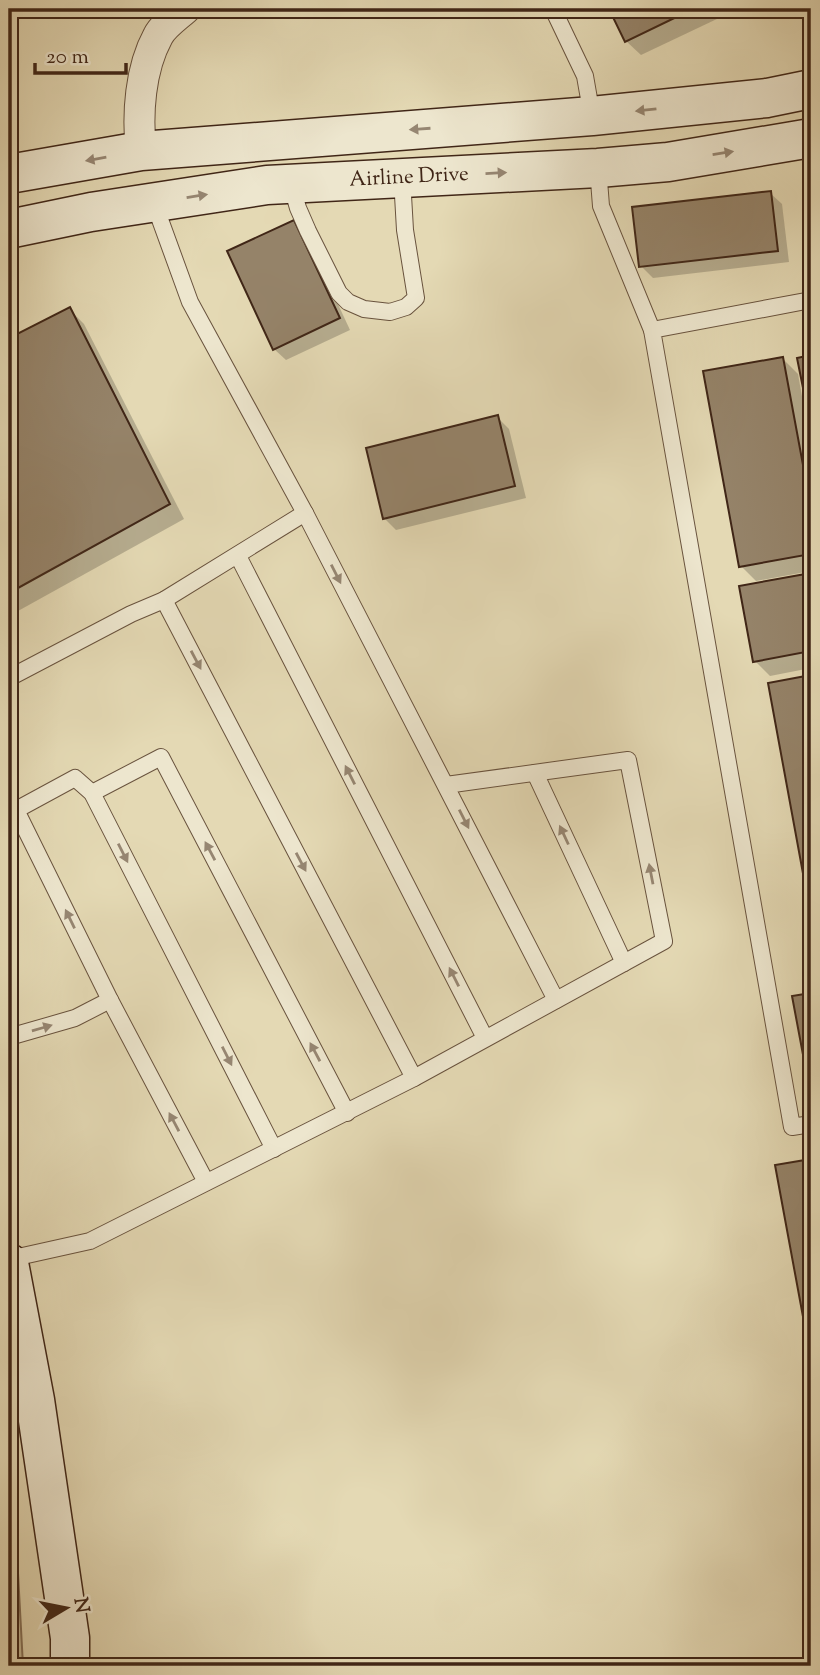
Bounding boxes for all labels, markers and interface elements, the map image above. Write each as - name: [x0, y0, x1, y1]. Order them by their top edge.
- scale bar: [35, 32, 126, 76]
- text: 20 m: [46, 43, 89, 73]
- one-way arrow: [635, 105, 657, 116]
- one-way arrow: [409, 124, 431, 135]
- one-way arrow: [712, 147, 734, 158]
- one-way arrow: [85, 154, 107, 165]
- street label: Airline Drive: [349, 160, 469, 196]
- one-way arrow: [486, 168, 508, 179]
- one-way arrow: [186, 190, 208, 201]
- one-way arrow: [331, 564, 342, 584]
- one-way arrow: [190, 650, 201, 670]
- one-way arrow: [345, 765, 356, 785]
- one-way arrow: [457, 810, 469, 830]
- one-way arrow: [558, 825, 570, 845]
- one-way arrow: [204, 841, 216, 860]
- one-way arrow: [118, 843, 129, 863]
- one-way arrow: [295, 852, 307, 872]
- one-way arrow: [645, 863, 656, 885]
- one-way arrow: [65, 909, 76, 929]
- one-way arrow: [449, 967, 460, 987]
- one-way arrow: [31, 1022, 52, 1032]
- one-way arrow: [310, 1042, 321, 1062]
- one-way arrow: [221, 1046, 232, 1066]
- one-way arrow: [169, 1112, 180, 1132]
- north arrow: [32, 1574, 102, 1644]
- text: N: [66, 1596, 95, 1615]

